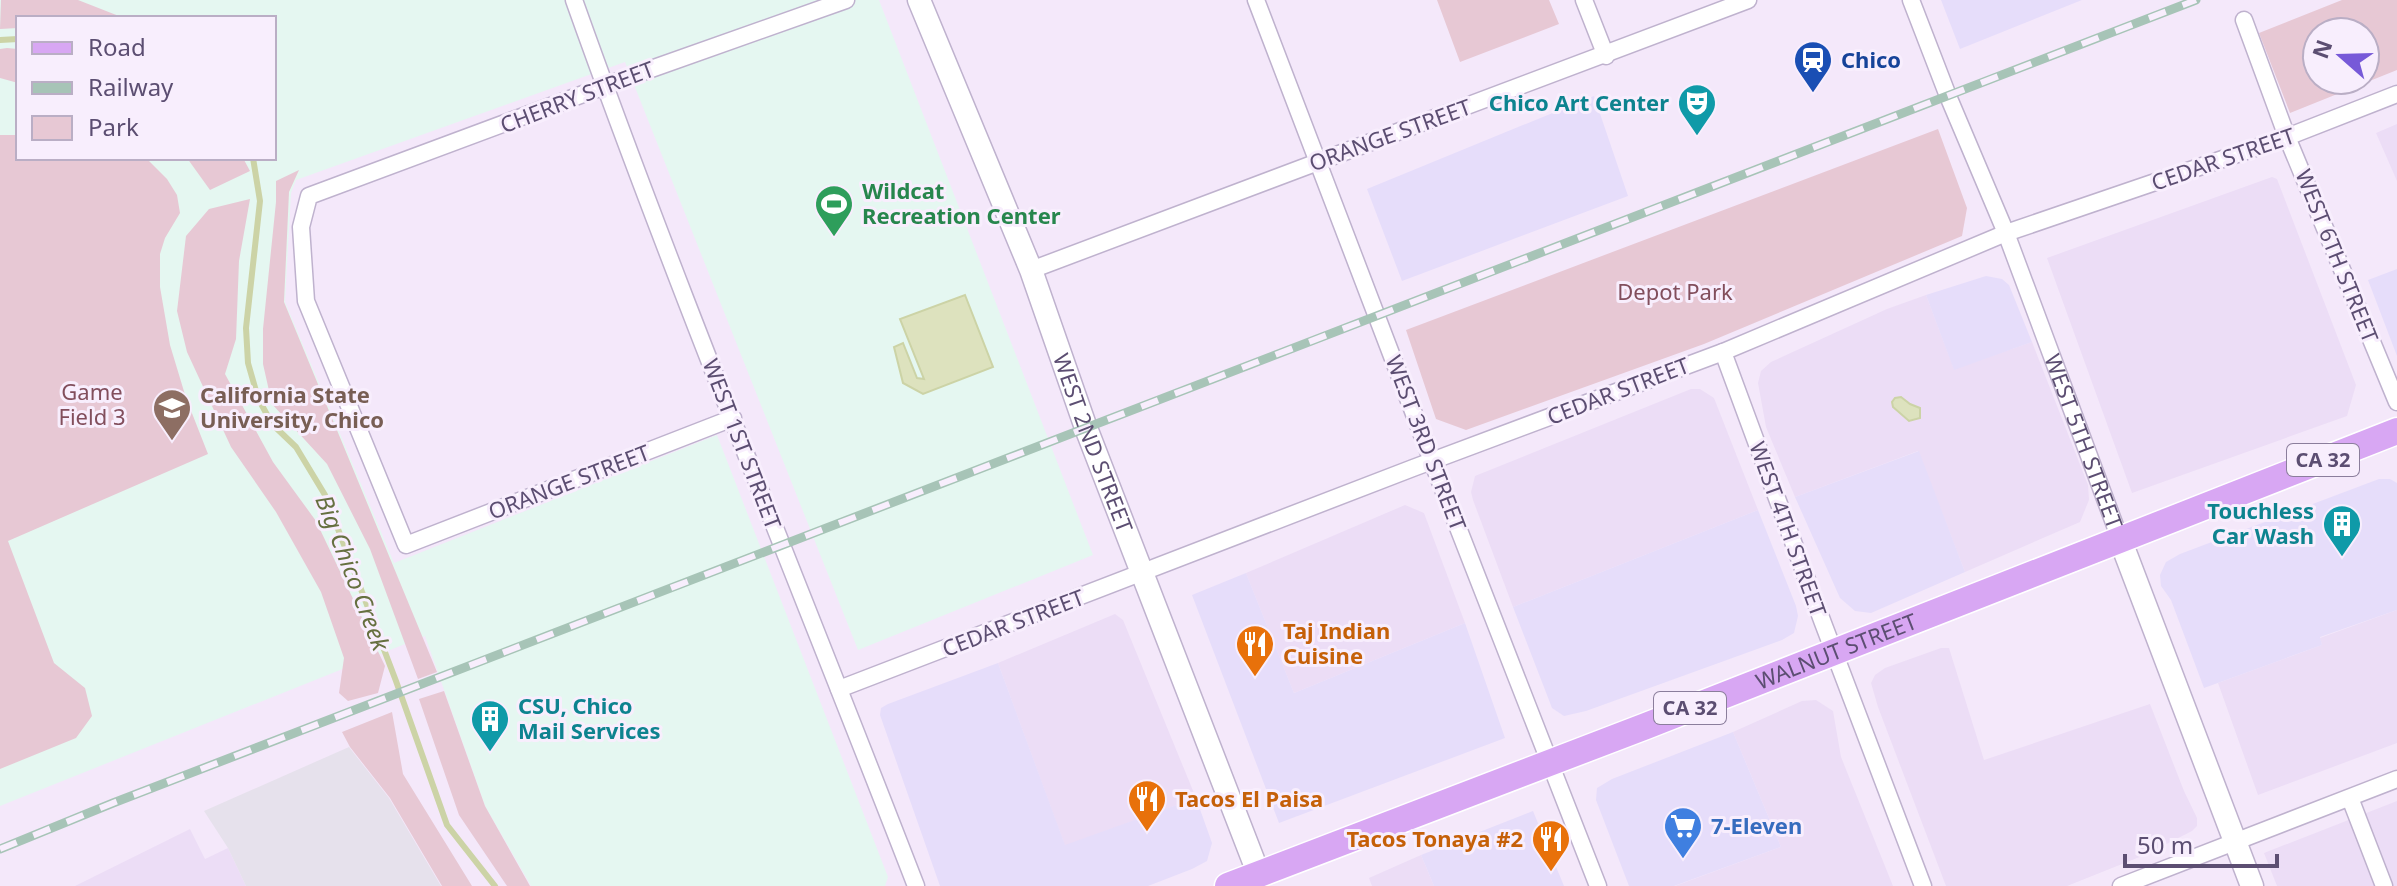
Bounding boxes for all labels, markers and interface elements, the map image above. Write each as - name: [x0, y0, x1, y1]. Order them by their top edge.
- legend: [16, 16, 276, 160]
- north arrow: [2301, 16, 2381, 96]
- text: Road: [88, 30, 146, 63]
- text: N: [2304, 35, 2338, 62]
- station icon: Chico: [1792, 39, 1834, 94]
- place label: Chico: [1841, 44, 1901, 74]
- street label: CHERRY STREET: [495, 53, 658, 139]
- text: Railway: [88, 70, 174, 103]
- theatre icon: Chico Art Center: [1676, 82, 1718, 137]
- place label: Chico Art Center: [1489, 87, 1669, 117]
- street label: ORANGE STREET: [1305, 91, 1475, 177]
- text: Park: [88, 110, 139, 143]
- street label: CEDAR STREET: [2147, 119, 2298, 197]
- street label: WEST 6TH STREET: [2290, 165, 2386, 347]
- place label: Wildcat Recreation Center: [862, 175, 1061, 230]
- sports icon: Wildcat Recreation Center: [813, 183, 855, 238]
- park label: Depot Park: [1617, 276, 1733, 306]
- street label: WEST 2ND STREET: [1047, 349, 1141, 536]
- street label: CEDAR STREET: [1542, 349, 1693, 431]
- street label: WEST 5TH STREET: [2038, 349, 2131, 533]
- street label: WEST 3RD STREET: [1380, 351, 1474, 535]
- street label: WEST 1ST STREET: [697, 354, 789, 533]
- park label: Game Field 3: [58, 376, 126, 431]
- place label: California State University, Chico: [200, 379, 384, 434]
- school or university icon: California State University, Chico: [151, 387, 193, 442]
- street label: ORANGE STREET: [484, 437, 654, 526]
- street label: WEST 4TH STREET: [1743, 437, 1835, 620]
- road number: CA 32: [2287, 444, 2359, 476]
- water label: Big Chico Creek: [309, 490, 399, 656]
- place label: Touchless Car Wash: [2207, 495, 2314, 550]
- building icon: Touchless Car Wash: [2321, 503, 2363, 558]
- street label: CEDAR STREET: [937, 581, 1088, 663]
- street label: WALNUT STREET: [1751, 605, 1921, 695]
- place label: Taj Indian Cuisine: [1283, 615, 1390, 670]
- restaurant icon: Taj Indian Cuisine: [1234, 623, 1276, 678]
- place label: CSU, Chico Mail Services: [518, 690, 661, 745]
- road number: CA 32: [1654, 692, 1726, 724]
- building icon: CSU, Chico Mail Services: [469, 698, 511, 753]
- restaurant icon: Tacos El Paisa: [1126, 778, 1168, 833]
- place label: Tacos El Paisa: [1175, 783, 1323, 813]
- supermarket icon: 7-Eleven: [1662, 805, 1704, 860]
- place label: 7-Eleven: [1711, 810, 1802, 840]
- restaurant icon: Tacos Tonaya #2: [1530, 818, 1572, 873]
- scale bar: [2125, 818, 2277, 868]
- place label: Tacos Tonaya #2: [1346, 823, 1523, 853]
- text: 50 m: [2137, 828, 2193, 861]

